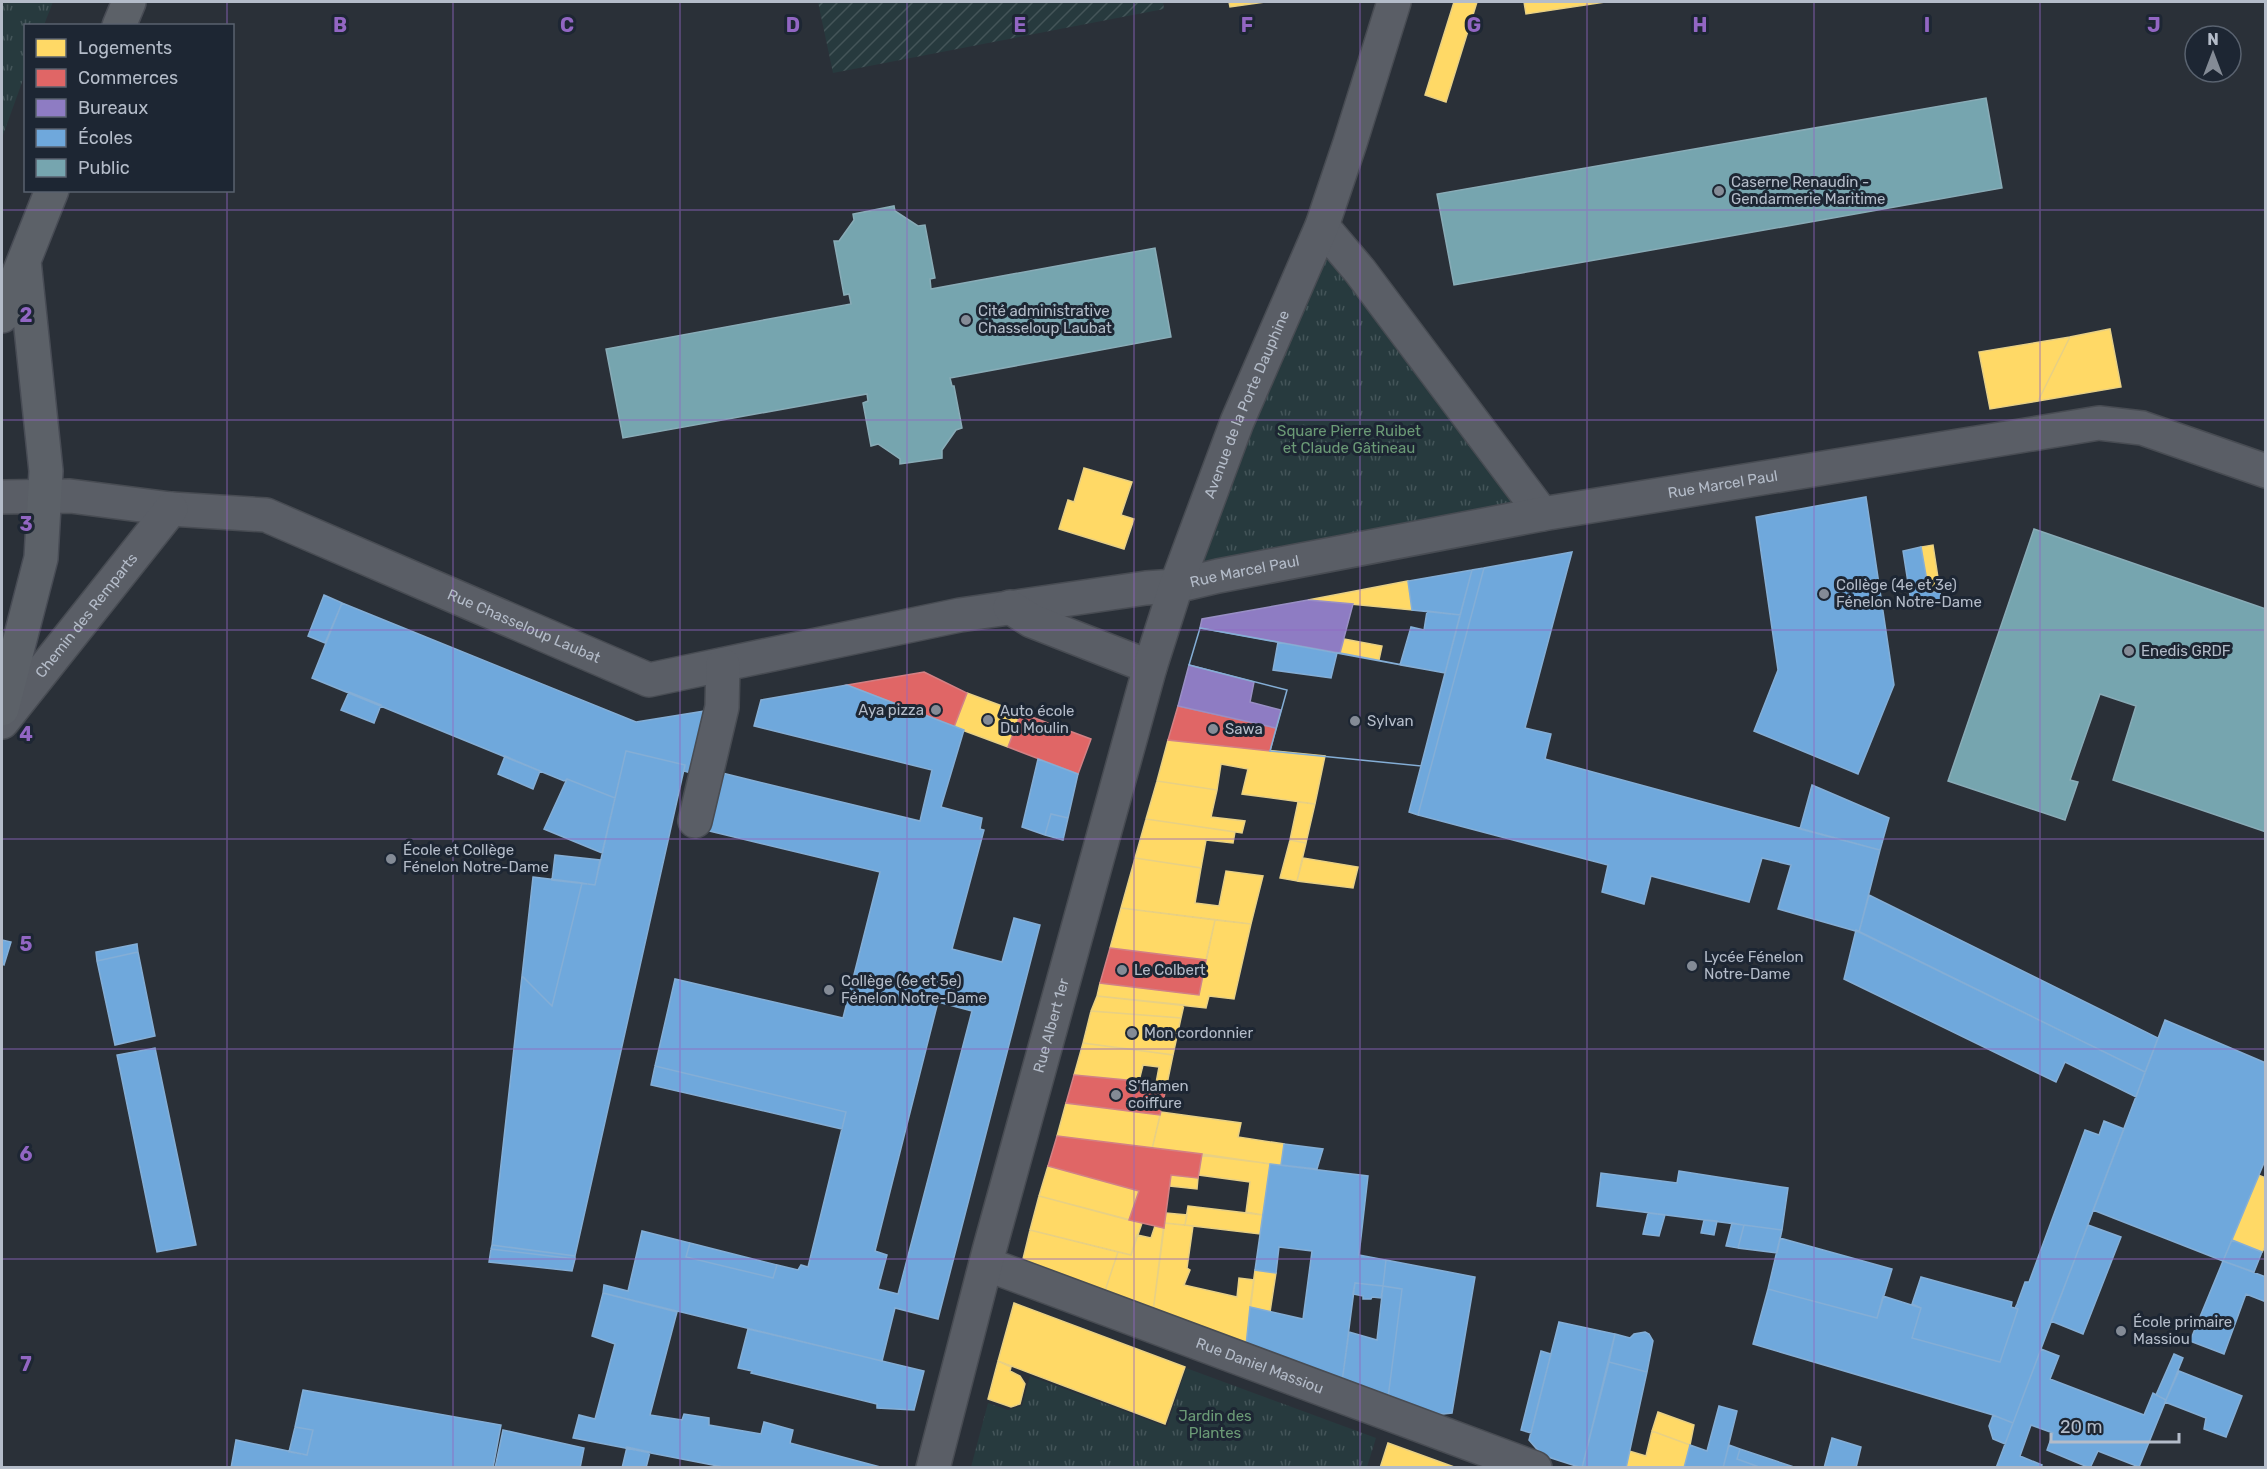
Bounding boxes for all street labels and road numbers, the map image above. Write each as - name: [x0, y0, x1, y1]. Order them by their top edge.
- street label: Avenue de la Porte Dauphine: [1200, 308, 1293, 501]
- street label: Rue Marcel Paul: [1666, 467, 1779, 502]
- street label: Chemin des Remparts: [32, 549, 142, 681]
- street label: Rue Marcel Paul: [1188, 552, 1301, 591]
- street label: Rue Chasseloup Laubat: [445, 585, 603, 667]
- street label: Rue Albert 1er: [1030, 976, 1073, 1075]
- street label: Rue Daniel Massiou: [1193, 1334, 1326, 1398]

